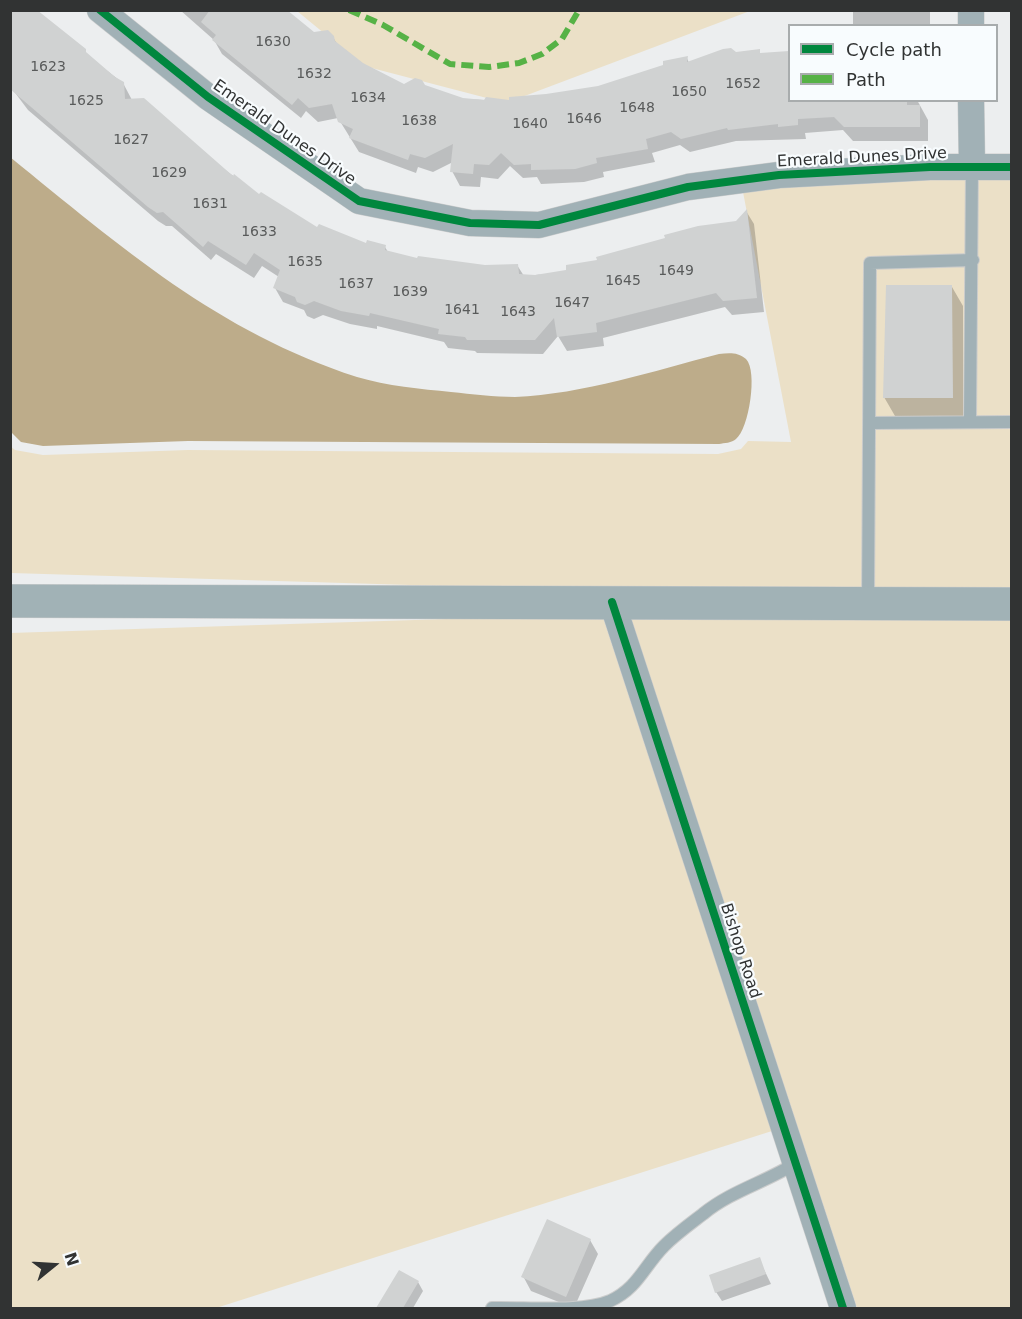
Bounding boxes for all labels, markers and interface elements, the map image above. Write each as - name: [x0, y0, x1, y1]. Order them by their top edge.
- legend: [788, 24, 998, 102]
- house number: 1630: [255, 34, 291, 50]
- text: Cycle path: [846, 39, 942, 60]
- house number: 1623: [30, 59, 66, 75]
- house number: 1632: [296, 66, 332, 82]
- text: Path: [846, 69, 886, 90]
- street label: Emerald Dunes Drive: [209, 76, 359, 190]
- house number: 1652: [725, 76, 761, 92]
- house number: 1650: [671, 84, 707, 100]
- house number: 1634: [350, 90, 386, 106]
- house number: 1625: [68, 93, 104, 109]
- house number: 1648: [619, 100, 655, 116]
- house number: 1646: [566, 111, 602, 127]
- house number: 1638: [401, 113, 437, 129]
- house number: 1640: [512, 116, 548, 132]
- house number: 1627: [113, 132, 149, 148]
- street label: Emerald Dunes Drive: [777, 144, 947, 172]
- house number: 1629: [151, 165, 187, 181]
- house number: 1631: [192, 196, 228, 212]
- house number: 1633: [241, 224, 277, 240]
- house number: 1635: [287, 254, 323, 270]
- house number: 1649: [658, 263, 694, 279]
- house number: 1645: [605, 273, 641, 289]
- house number: 1637: [338, 276, 374, 292]
- house number: 1639: [392, 284, 428, 300]
- house number: 1647: [554, 295, 590, 311]
- house number: 1641: [444, 302, 480, 318]
- house number: 1643: [500, 304, 536, 320]
- street label: Bishop Road: [716, 901, 764, 1001]
- north arrow: [24, 1235, 84, 1295]
- text: N: [60, 1250, 83, 1269]

